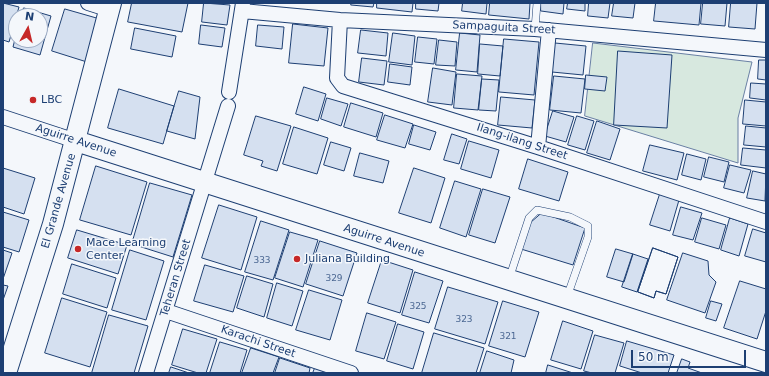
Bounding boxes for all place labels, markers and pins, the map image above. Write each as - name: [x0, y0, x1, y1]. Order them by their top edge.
- place label: LBC: [41, 93, 62, 107]
- marker: LBC: [28, 95, 38, 105]
- place label: Mace Learning Center: [86, 236, 166, 262]
- marker: Mace Learning Center: [73, 244, 83, 254]
- place label: Juliana Building: [305, 252, 390, 266]
- marker: Juliana Building: [292, 254, 302, 264]

